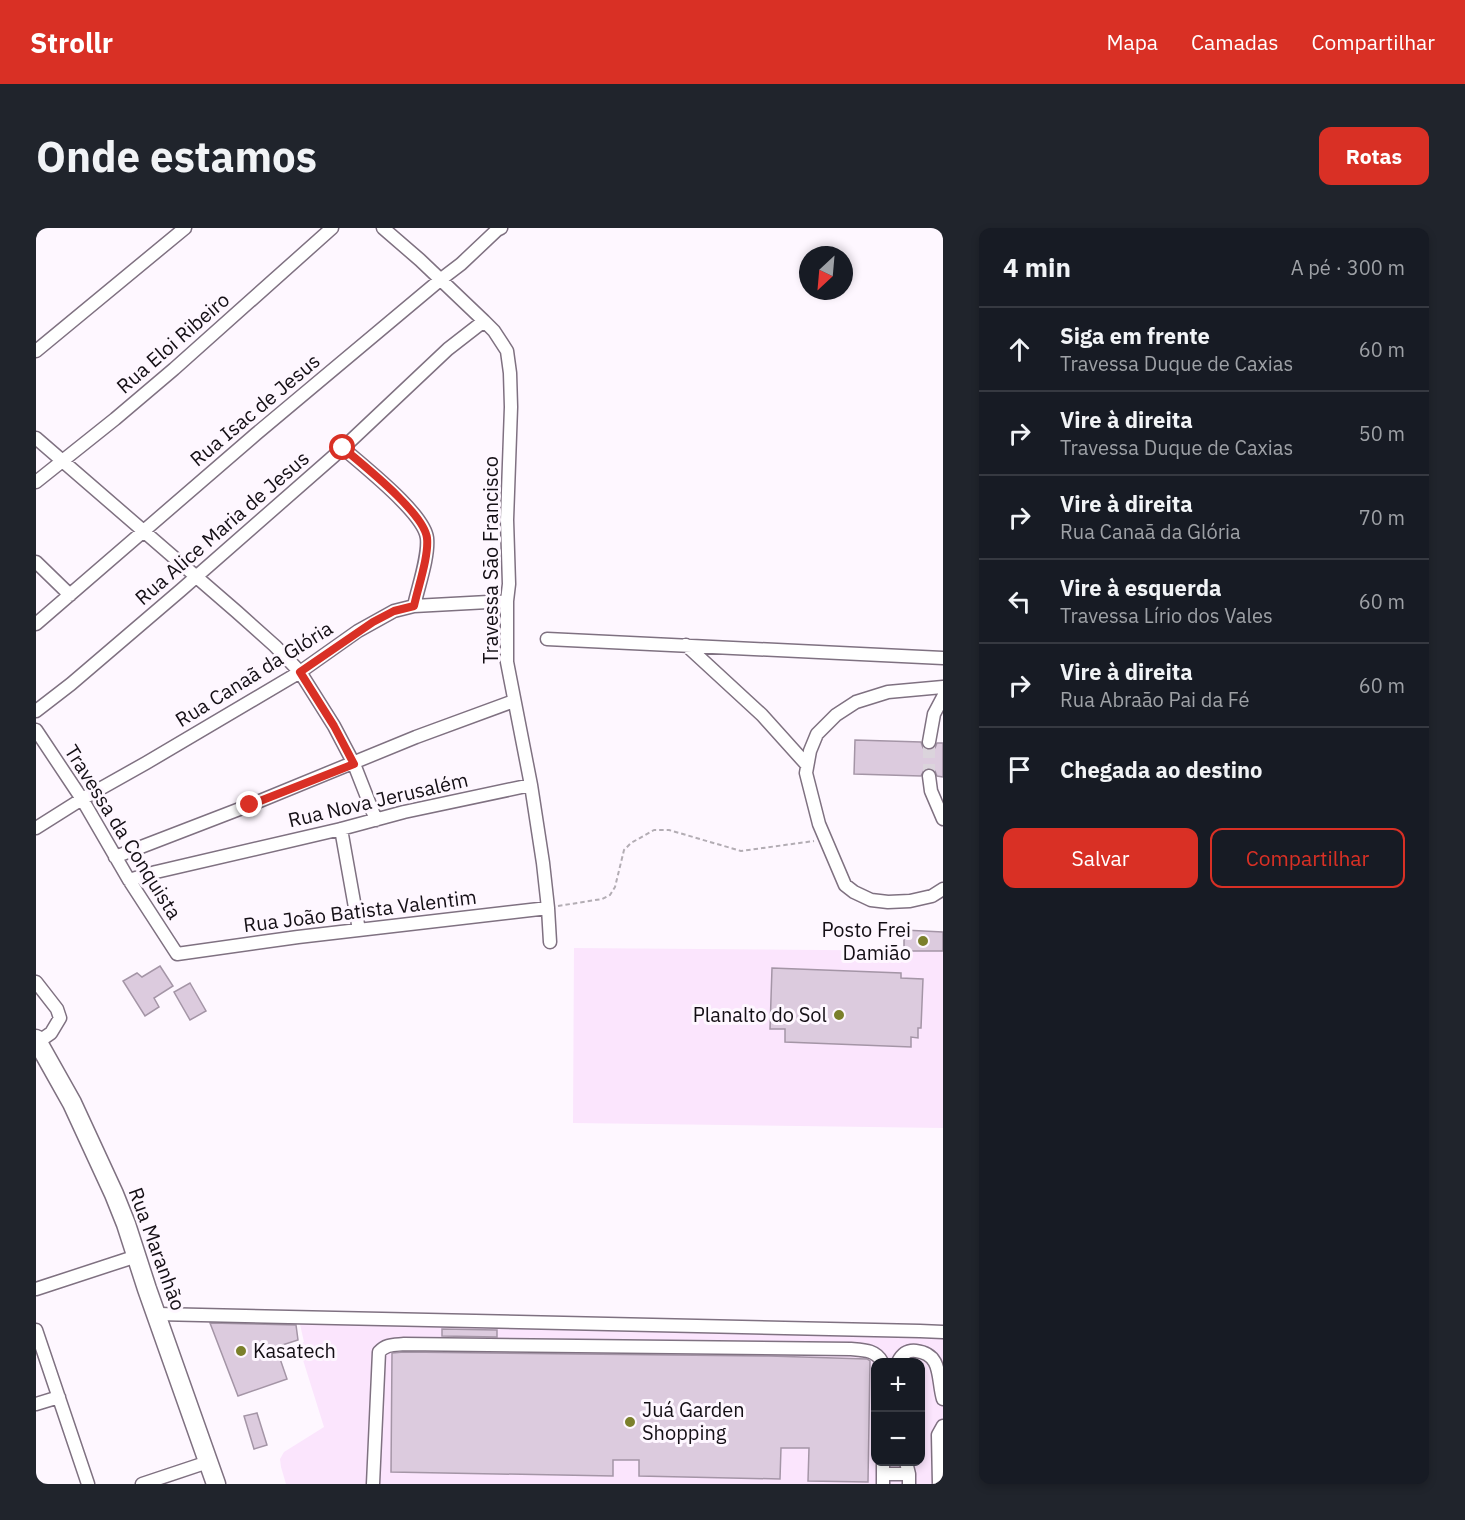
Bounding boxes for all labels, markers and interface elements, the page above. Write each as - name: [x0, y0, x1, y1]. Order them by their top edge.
- text: Strollr: [30, 24, 113, 61]
- text: Mapa: [1106, 28, 1158, 56]
- text: Camadas: [1191, 28, 1278, 56]
- text: Compartilhar: [1311, 28, 1435, 56]
- button: Rotas: [1319, 127, 1429, 185]
- text: Onde estamos: [36, 129, 317, 184]
- north arrow: [799, 246, 853, 300]
- text: 4 min: [1003, 250, 1071, 284]
- text: A pé · 300 m: [1291, 254, 1405, 281]
- street label: Rua Eloi Ribeiro: [110, 286, 235, 399]
- text: Siga em frente: [1060, 321, 1210, 350]
- icon: ahead: [1003, 333, 1036, 366]
- text: 60 m: [1359, 336, 1405, 363]
- street label: Rua Isac de Jesus: [184, 347, 325, 472]
- text: Travessa Duque de Caxias: [1060, 350, 1293, 377]
- text: Vire à direita: [1060, 405, 1193, 434]
- icon: right: [1003, 417, 1036, 450]
- text: 50 m: [1359, 420, 1405, 447]
- route start: [329, 434, 355, 460]
- text: Travessa Duque de Caxias: [1060, 434, 1293, 461]
- street label: Rua Alice Maria de Jesus: [129, 444, 314, 611]
- street label: Travessa São Francisco: [477, 456, 504, 664]
- text: Vire à direita: [1060, 489, 1193, 518]
- icon: right: [1003, 501, 1036, 534]
- text: 70 m: [1359, 504, 1405, 531]
- text: Rua Canaã da Glória: [1060, 518, 1241, 545]
- text: Vire à esquerda: [1060, 573, 1222, 602]
- icon: left: [1003, 585, 1036, 618]
- text: 60 m: [1359, 588, 1405, 615]
- text: Travessa Lírio dos Vales: [1060, 602, 1273, 629]
- street label: Rua Canaã da Glória: [170, 614, 338, 733]
- text: Vire à direita: [1060, 657, 1193, 686]
- icon: right: [1003, 669, 1036, 702]
- text: 60 m: [1359, 672, 1405, 699]
- text: Rua Abraão Pai da Fé: [1060, 686, 1250, 713]
- street label: Travessa da Conquista: [59, 739, 188, 924]
- icon: arrive: [1003, 753, 1036, 786]
- text: Chegada ao destino: [1060, 755, 1263, 784]
- street label: Rua Nova Jerusalém: [285, 766, 471, 833]
- route end: [236, 791, 262, 817]
- button: Salvar: [1003, 828, 1198, 888]
- button: Compartilhar: [1210, 828, 1405, 888]
- street label: Rua João Batista Valentim: [242, 883, 478, 938]
- place label: Posto Frei Damião: [822, 916, 911, 966]
- marker: Posto Frei Damião: [916, 934, 930, 948]
- place label: Planalto do Sol: [693, 1001, 827, 1028]
- marker: Planalto do Sol: [832, 1008, 846, 1022]
- street label: Rua Maranhão: [123, 1184, 192, 1314]
- place label: Kasatech: [253, 1337, 336, 1364]
- marker: Kasatech: [234, 1344, 248, 1358]
- map controls: [871, 1358, 925, 1466]
- button: +: [871, 1358, 925, 1412]
- place label: Juá Garden Shopping: [642, 1396, 745, 1446]
- button: −: [871, 1412, 925, 1466]
- marker: Juá Garden Shopping: [623, 1415, 637, 1429]

